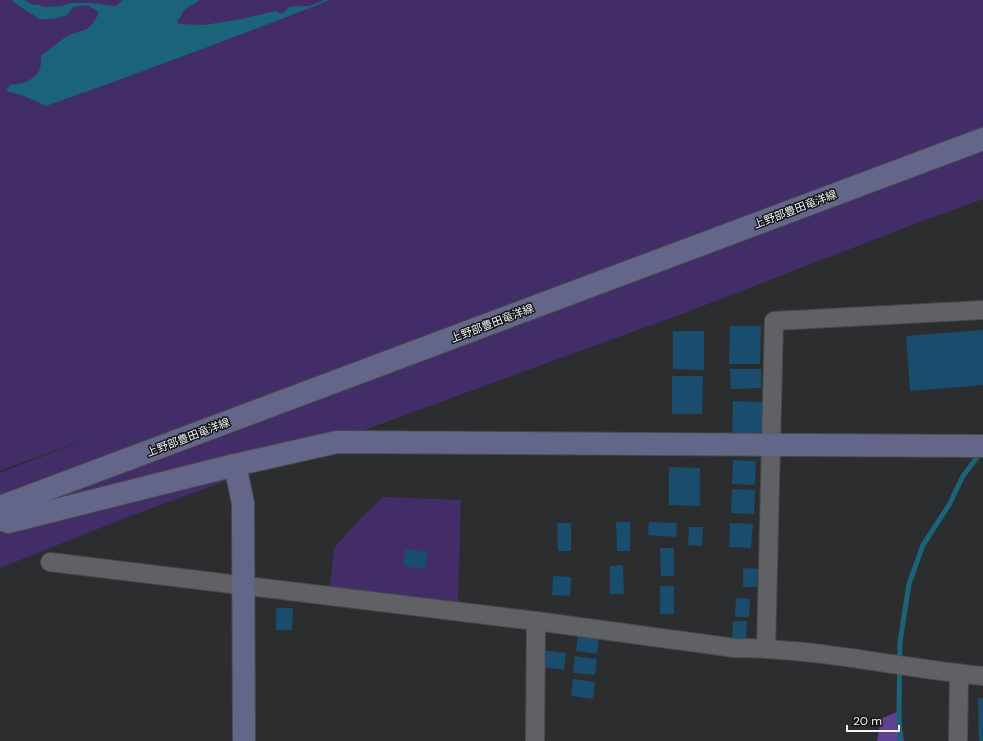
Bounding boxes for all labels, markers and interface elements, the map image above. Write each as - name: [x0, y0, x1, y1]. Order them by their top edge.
- street label: 上野部豊田竜洋線: [751, 187, 839, 231]
- street label: 上野部豊田竜洋線: [448, 301, 536, 345]
- street label: 上野部豊田竜洋線: [144, 415, 232, 459]
- scale bar: [847, 707, 899, 733]
- text: 20 m: [853, 713, 882, 729]

